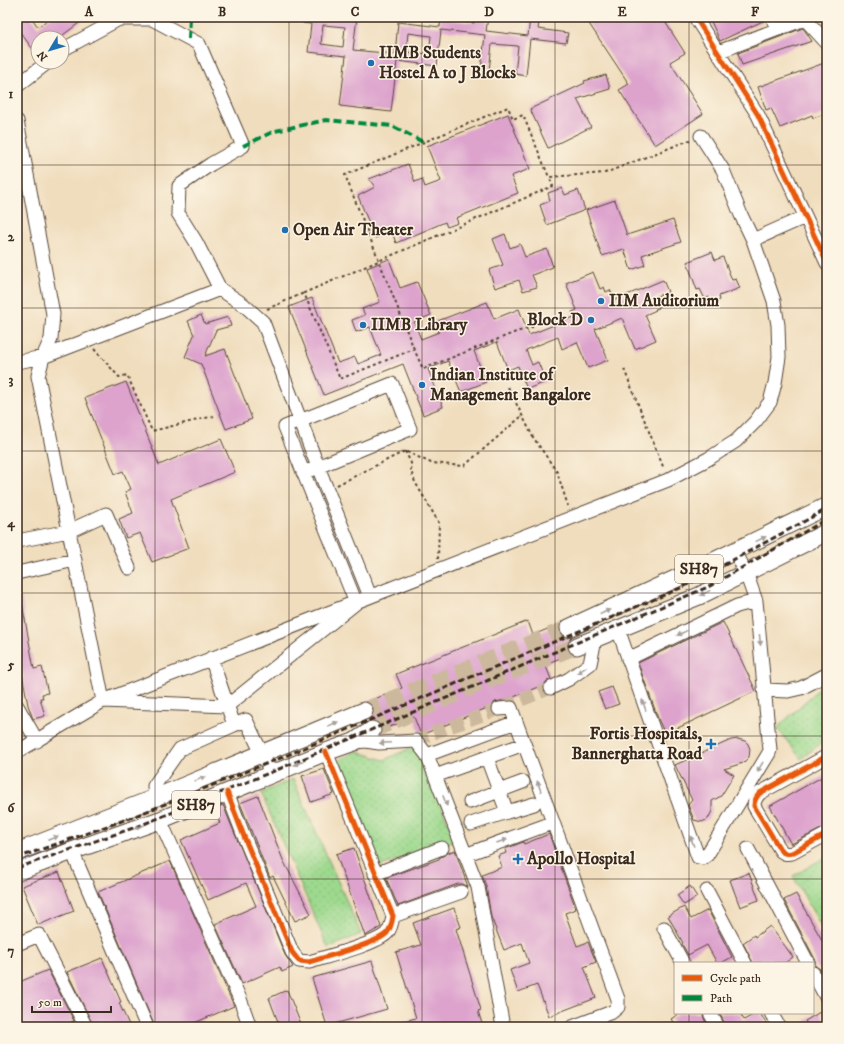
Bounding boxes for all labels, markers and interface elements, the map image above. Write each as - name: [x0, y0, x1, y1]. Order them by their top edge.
- text: A: [84, 4, 94, 20]
- text: B: [218, 4, 226, 20]
- text: C: [351, 4, 360, 20]
- text: D: [484, 4, 494, 20]
- text: E: [617, 4, 627, 20]
- text: F: [751, 4, 760, 20]
- north arrow: [30, 30, 70, 70]
- place label: IIMB Students Hostel A to J Blocks: [379, 42, 516, 84]
- text: N: [35, 48, 51, 63]
- marker: IIMB Students Hostel A to J Blocks: [366, 58, 376, 68]
- text: 1: [9, 86, 14, 102]
- place label: Open Air Theater: [293, 219, 414, 241]
- marker: Open Air Theater: [280, 225, 290, 235]
- text: 2: [8, 229, 15, 245]
- place label: IIM Auditorium: [609, 290, 720, 312]
- marker: IIM Auditorium: [596, 296, 606, 306]
- place label: Block D: [527, 309, 583, 331]
- place label: IIMB Library: [371, 314, 468, 336]
- marker: Block D: [586, 315, 596, 325]
- marker: IIMB Library: [358, 320, 368, 330]
- place label: Indian Institute of Management Bangalore: [430, 364, 591, 406]
- text: 3: [9, 372, 14, 388]
- marker: Indian Institute of Management Bangalore: [417, 380, 427, 390]
- text: 4: [6, 515, 15, 532]
- one-way arrow: [755, 536, 766, 542]
- road number: SH87: [675, 555, 723, 583]
- one-way arrow: [699, 590, 710, 596]
- one-way arrow: [599, 609, 610, 615]
- one-way arrow: [676, 630, 687, 636]
- one-way arrow: [757, 634, 763, 646]
- text: 5: [7, 657, 15, 673]
- one-way arrow: [577, 666, 587, 674]
- one-way arrow: [641, 699, 647, 711]
- one-way arrow: [328, 721, 340, 727]
- place label: Fortis Hospitals, Bannerghatta Road: [572, 723, 703, 765]
- marker: Fortis Hospitals, Bannerghatta Road: [705, 738, 717, 750]
- one-way arrow: [378, 740, 391, 746]
- one-way arrow: [292, 761, 304, 767]
- one-way arrow: [757, 761, 764, 773]
- one-way arrow: [195, 776, 207, 782]
- one-way arrow: [536, 779, 542, 791]
- road number: SH87: [172, 791, 220, 819]
- one-way arrow: [442, 796, 448, 808]
- text: 6: [8, 800, 16, 816]
- one-way arrow: [133, 825, 145, 831]
- one-way arrow: [48, 834, 60, 840]
- one-way arrow: [689, 835, 695, 847]
- one-way arrow: [496, 838, 508, 844]
- place label: Apollo Hospital: [526, 848, 636, 870]
- marker: Apollo Hospital: [512, 853, 524, 865]
- text: 7: [8, 943, 15, 959]
- legend: [674, 962, 814, 1014]
- text: Cycle path: [710, 971, 762, 986]
- scale bar: [32, 988, 111, 1014]
- text: Path: [710, 991, 733, 1006]
- text: 50 m: [38, 995, 62, 1010]

